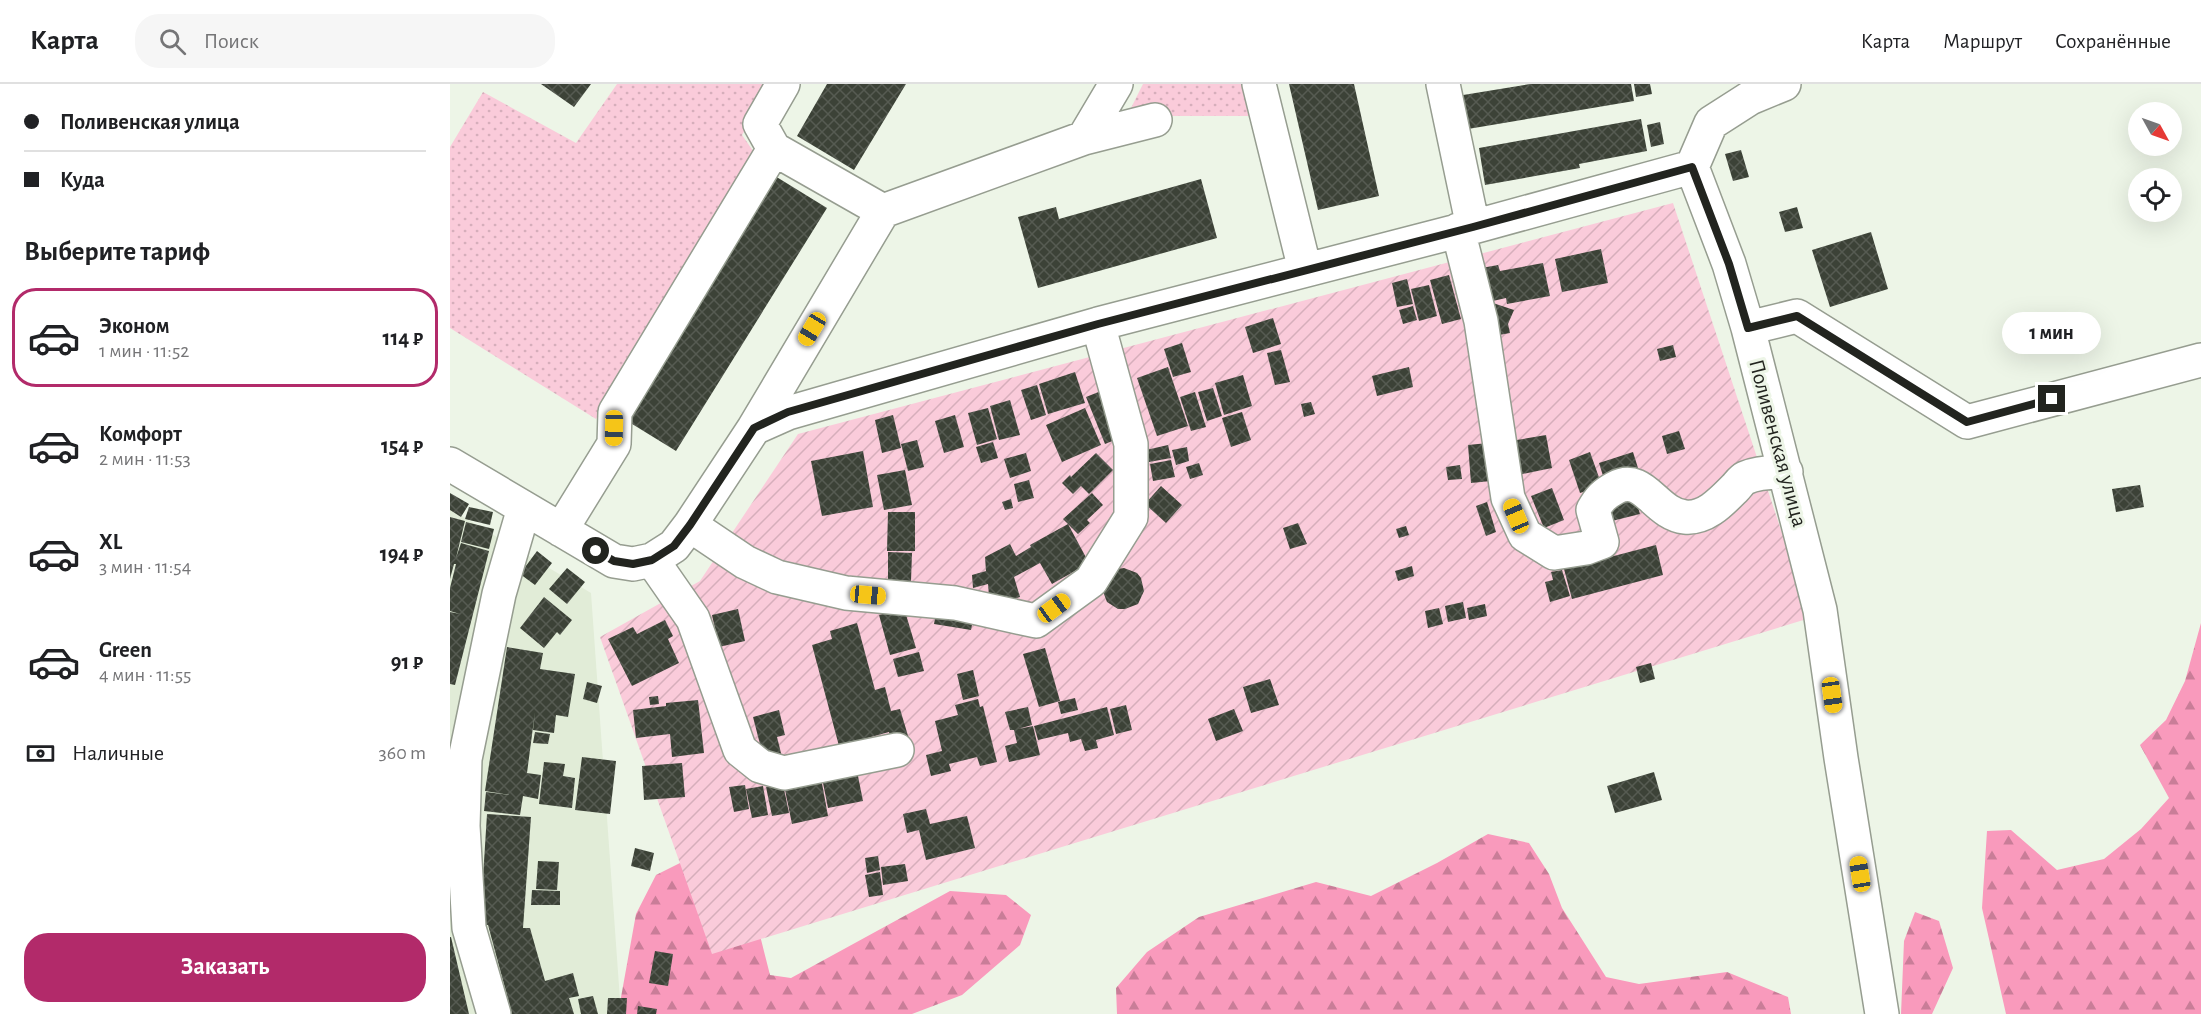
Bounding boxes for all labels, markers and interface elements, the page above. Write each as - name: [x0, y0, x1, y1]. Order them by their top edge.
- search box: [135, 14, 555, 68]
- icon: search: [156, 25, 189, 58]
- text: Карта: [30, 27, 99, 55]
- text: Поиск: [204, 30, 259, 52]
- text: Карта: [1861, 31, 1910, 52]
- text: Маршрут: [1943, 31, 2022, 52]
- text: Сохранённые: [2055, 31, 2171, 52]
- north arrow: [2128, 102, 2182, 156]
- map controls: [2128, 102, 2182, 222]
- text: Поливенская улица: [60, 111, 240, 133]
- button: locate: [2128, 168, 2182, 222]
- text: Куда: [60, 169, 105, 191]
- text: Выберите тариф: [24, 238, 210, 265]
- car: [795, 309, 829, 349]
- icon: car: [27, 311, 81, 365]
- callout: 1 мин: [2002, 312, 2102, 354]
- text: Эконом: [99, 315, 170, 337]
- text: 1 мин: [2029, 323, 2074, 343]
- text: 114 ₽: [382, 327, 423, 349]
- text: 1 мин · 11:52: [99, 341, 189, 361]
- street label: Поливенская улица: [1745, 357, 1811, 529]
- route end: [2038, 385, 2065, 412]
- car: [605, 410, 623, 446]
- icon: car: [27, 419, 81, 473]
- text: Комфорт: [99, 423, 182, 445]
- text: 154 ₽: [381, 435, 423, 457]
- text: 2 мин · 11:53: [99, 449, 191, 469]
- car: [1501, 496, 1531, 536]
- icon: car: [27, 527, 81, 581]
- text: XL: [99, 531, 122, 553]
- route start: [582, 537, 609, 564]
- text: 194 ₽: [380, 543, 423, 565]
- text: 3 мин · 11:54: [99, 557, 191, 577]
- car: [849, 584, 887, 606]
- car: [1034, 590, 1074, 626]
- icon: car: [27, 635, 81, 689]
- text: Green: [99, 639, 152, 661]
- text: 91 ₽: [391, 651, 423, 673]
- text: 4 мин · 11:55: [99, 665, 191, 685]
- car: [1821, 676, 1843, 714]
- icon: cash: [24, 737, 57, 770]
- text: Наличные: [72, 742, 164, 764]
- text: 360 m: [379, 743, 426, 763]
- car: [1848, 855, 1872, 893]
- button: Заказать: [24, 933, 426, 1002]

